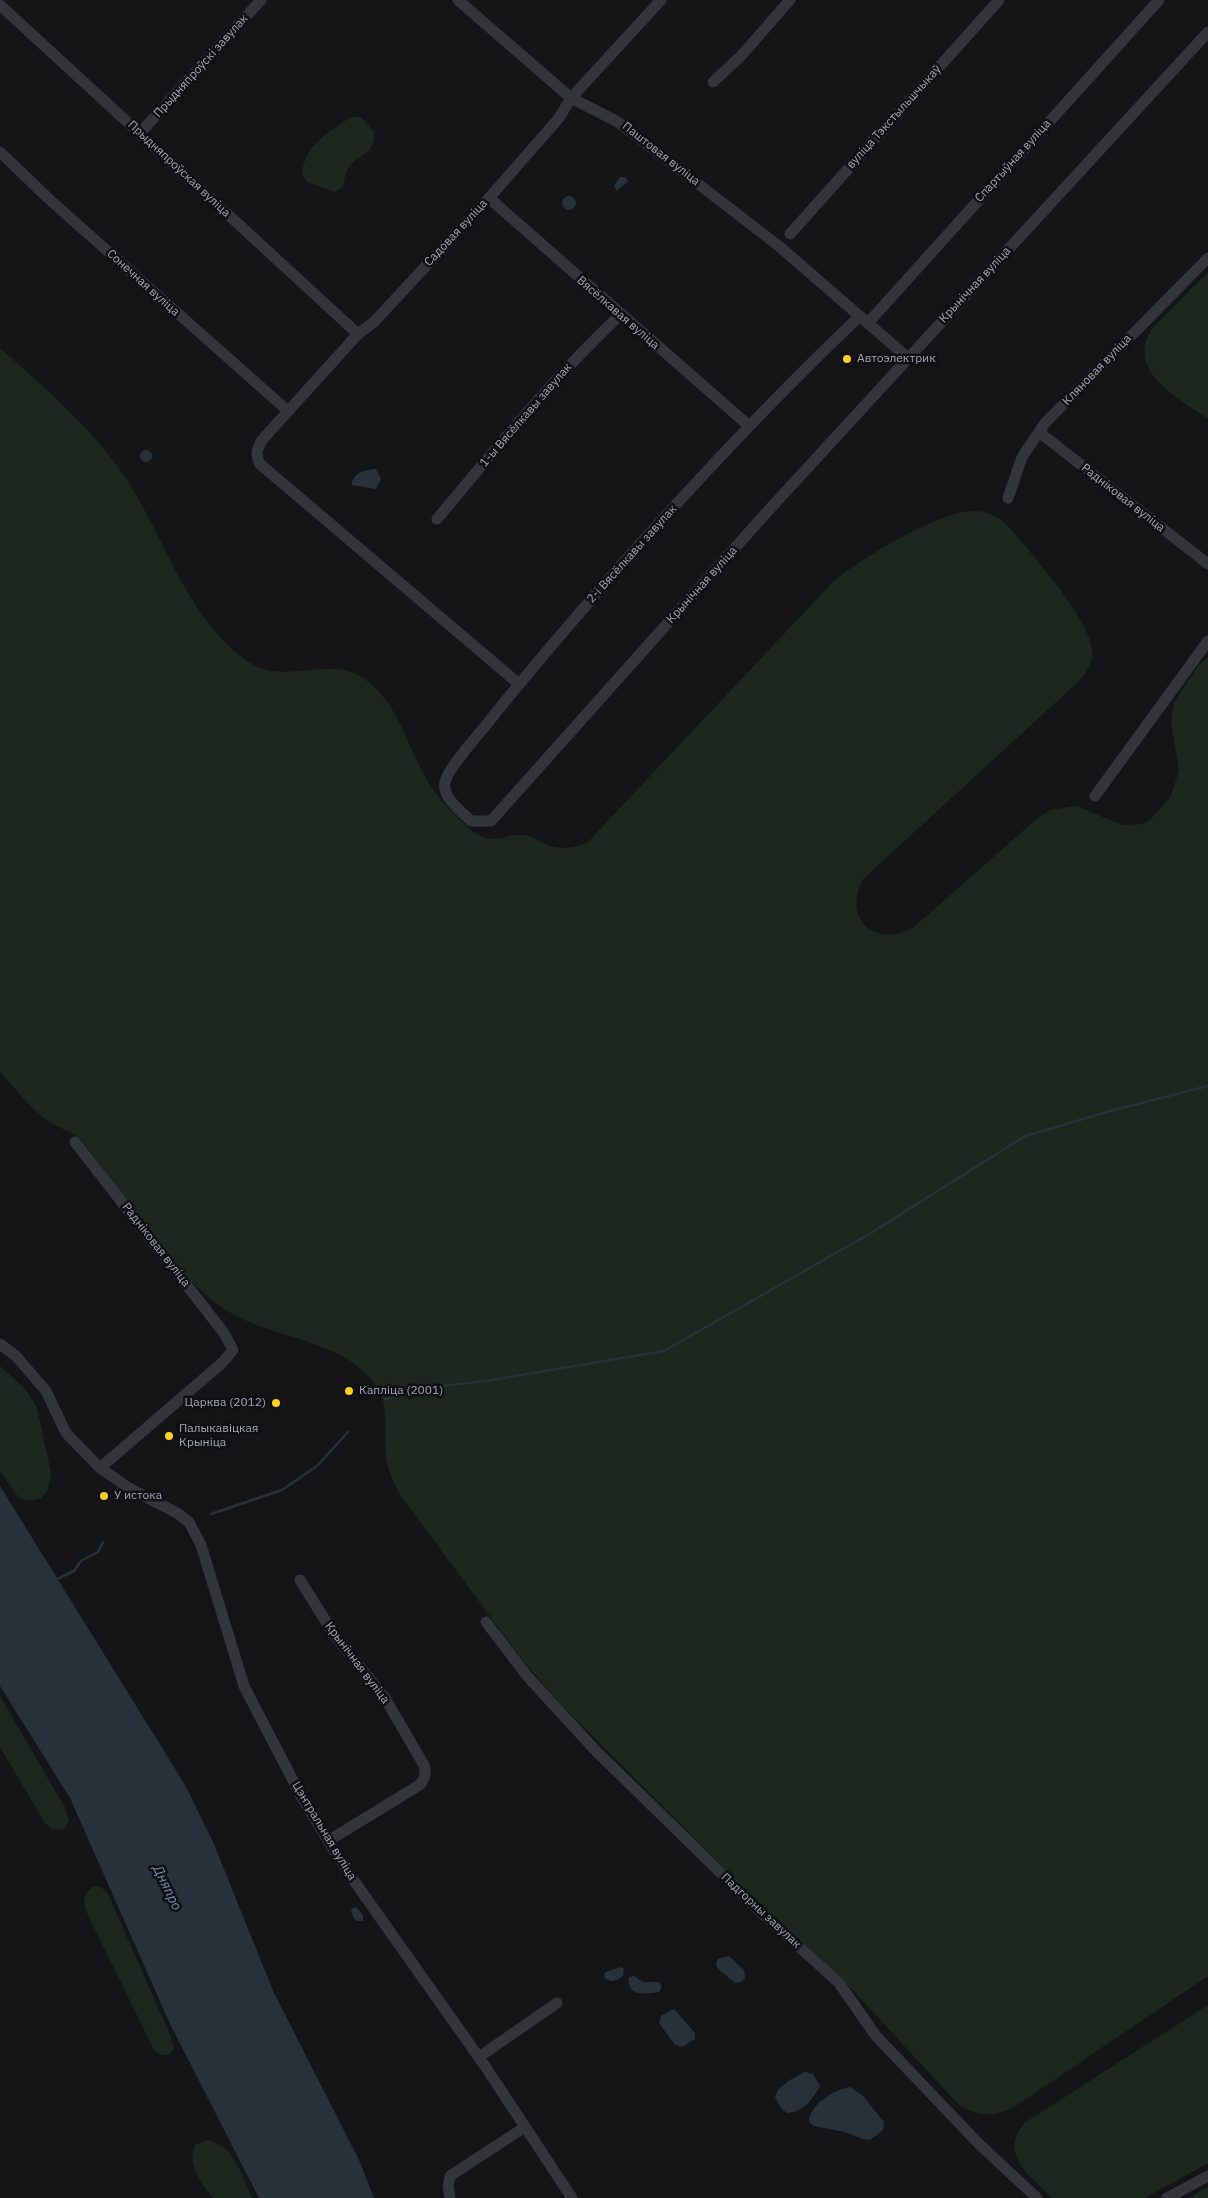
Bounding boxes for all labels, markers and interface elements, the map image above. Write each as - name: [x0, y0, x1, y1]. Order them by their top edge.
- street label: Прыдняпроўскі завулак: [151, 11, 251, 121]
- street label: вуліца Тэкстыльшчыкаў: [844, 62, 944, 172]
- street label: Спартыўная вуліца: [972, 117, 1054, 205]
- street label: Прыдняпроўская вуліца: [125, 118, 233, 220]
- street label: Паштовая вуліца: [619, 119, 703, 189]
- street label: Садовая вуліца: [421, 197, 491, 269]
- street label: Крынічная вуліца: [936, 244, 1014, 326]
- street label: Сонечная вуліца: [104, 247, 182, 319]
- street label: Вясёлкавая вуліца: [574, 273, 662, 353]
- street label: Кляновая вуліца: [1059, 332, 1135, 408]
- place label: Автоэлектрик: [857, 352, 936, 366]
- marker: Автоэлектрик: [841, 353, 853, 365]
- street label: 1-ы Вясёлкавы завулак: [477, 360, 575, 470]
- street label: Радніковая вуліца: [1078, 461, 1168, 535]
- street label: 2-і Вясёлкавы завулак: [584, 502, 680, 606]
- street label: Крынічная вуліца: [664, 544, 740, 626]
- street label: Радніковая вуліца: [119, 1200, 193, 1290]
- place label: Капліца (2001): [359, 1384, 443, 1398]
- marker: Капліца (2001): [343, 1385, 355, 1397]
- place label: Царква (2012): [185, 1396, 266, 1410]
- marker: Царква (2012): [270, 1397, 282, 1409]
- place label: Палыкавіцкая Крыніца: [179, 1422, 258, 1450]
- marker: Палыкавіцкая Крыніца: [163, 1430, 175, 1442]
- place label: У истока: [114, 1489, 162, 1503]
- marker: У истока: [98, 1490, 110, 1502]
- street label: Крынічная вуліца: [322, 1619, 392, 1707]
- street label: Цэнтральная вуліца: [289, 1779, 359, 1883]
- water label: Дняпро: [149, 1863, 185, 1913]
- street label: Падгорны завулак: [718, 1870, 804, 1952]

